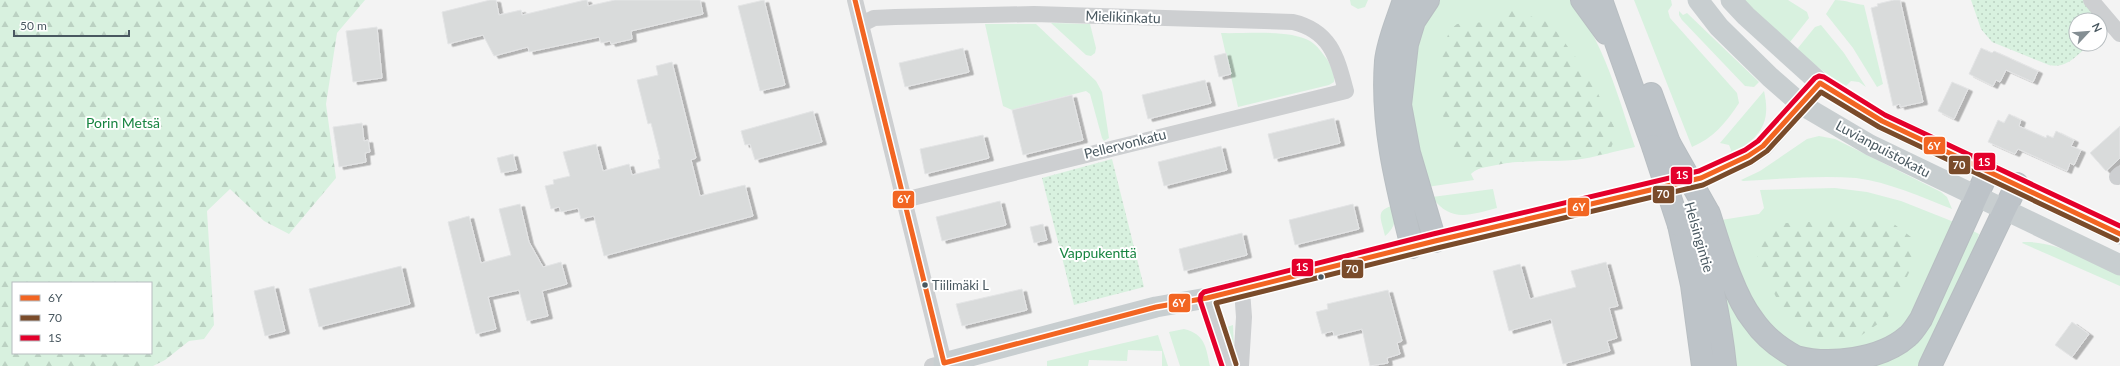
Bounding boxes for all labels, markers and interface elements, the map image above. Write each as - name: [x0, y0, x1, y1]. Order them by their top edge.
- street label: Mielikinkatu: [1085, 7, 1161, 26]
- scale bar: [14, 12, 129, 38]
- north arrow: [2068, 12, 2108, 52]
- text: 50 m: [20, 18, 47, 33]
- text: N: [2090, 21, 2105, 34]
- park label: Porin Metsä: [86, 114, 160, 131]
- street label: Luvianpuistokatu: [1833, 116, 1933, 181]
- street label: Pellervonkatu: [1082, 125, 1168, 162]
- line badge: 6Y: [1923, 136, 1946, 155]
- text: 6Y: [1927, 139, 1942, 152]
- line badge: 1S: [1973, 152, 1996, 171]
- line badge: 70: [1948, 155, 1971, 175]
- text: 1S: [1978, 155, 1990, 168]
- text: 70: [1953, 158, 1966, 171]
- line badge: 1S: [1670, 166, 1693, 185]
- text: 1S: [1676, 168, 1688, 181]
- line badge: 70: [1652, 185, 1675, 204]
- text: 70: [1657, 187, 1670, 200]
- line badge: 6Y: [892, 190, 915, 209]
- text: 6Y: [897, 192, 912, 205]
- line badge: 6Y: [1567, 197, 1590, 217]
- text: 6Y: [1572, 200, 1587, 213]
- street label: Helsingintie: [1681, 200, 1718, 274]
- park label: Vappukenttä: [1059, 244, 1137, 261]
- line badge: 1S: [1291, 258, 1314, 277]
- line badge: 70: [1341, 259, 1364, 279]
- text: 1S: [1296, 260, 1308, 273]
- text: 70: [1346, 262, 1359, 275]
- unlabelled marker: [1316, 272, 1326, 282]
- place label: Tiilimäki L: [932, 277, 989, 293]
- marker: Tiilimäki L: [920, 280, 930, 290]
- legend: [12, 282, 152, 354]
- text: 6Y: [48, 290, 63, 305]
- line badge: 6Y: [1168, 293, 1191, 313]
- text: 6Y: [1172, 296, 1187, 309]
- text: 70: [48, 310, 62, 325]
- text: 1S: [48, 330, 61, 345]

